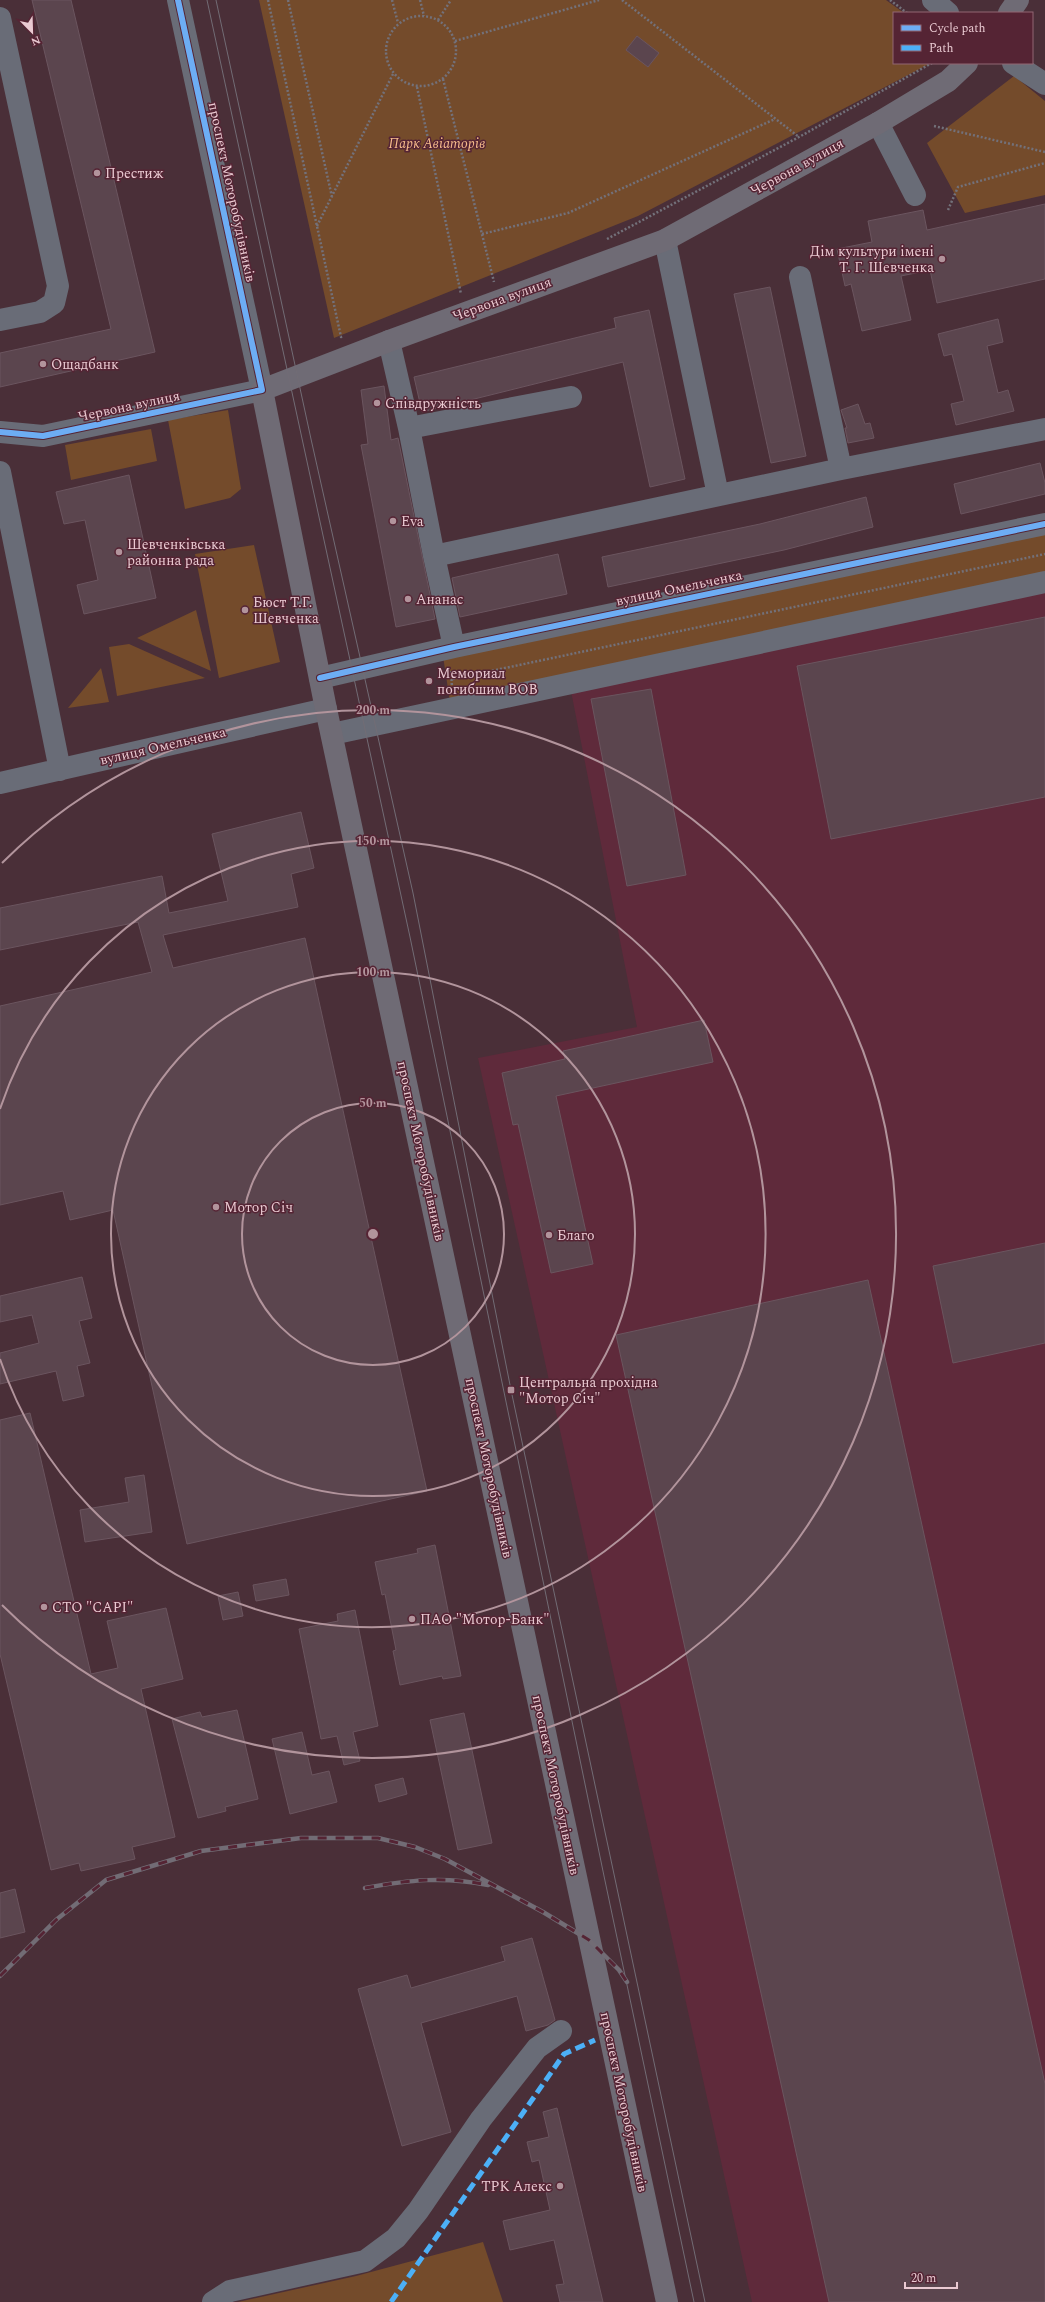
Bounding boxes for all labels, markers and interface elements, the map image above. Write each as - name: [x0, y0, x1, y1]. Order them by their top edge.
- north arrow: [12, 12, 52, 52]
- legend: [893, 12, 1033, 64]
- text: Cycle path: [929, 19, 986, 38]
- text: N: [28, 31, 43, 50]
- text: Path: [929, 39, 954, 58]
- street label: проспект Моторобудівників: [203, 100, 261, 284]
- park label: Парк Авіаторів: [389, 133, 485, 154]
- street label: Червона вулиця: [747, 133, 847, 201]
- place label: Престиж: [105, 163, 164, 184]
- marker: Престиж: [92, 168, 102, 178]
- place label: Дім культури імені Т. Г. Шевченка: [810, 241, 934, 278]
- marker: Дім культури імені Т. Г. Шевченка: [937, 254, 947, 264]
- street label: Червона вулиця: [450, 271, 554, 327]
- place label: Ощадбанк: [51, 354, 119, 375]
- marker: Ощадбанк: [38, 359, 48, 369]
- street label: Червона вулиця: [76, 385, 182, 427]
- place label: Співдружність: [385, 393, 481, 414]
- marker: Співдружність: [372, 398, 382, 408]
- place label: Eva: [401, 511, 424, 532]
- marker: Eva: [388, 516, 398, 526]
- place label: Шевченківська районна рада: [127, 534, 225, 571]
- marker: Шевченківська районна рада: [114, 547, 124, 557]
- street label: вулиця Омельченка: [614, 564, 744, 612]
- place label: Ананас: [416, 589, 464, 610]
- place label: Бюст Т.Г. Шевченка: [253, 592, 319, 629]
- marker: Ананас: [403, 594, 413, 604]
- marker: Бюст Т.Г. Шевченка: [240, 605, 250, 615]
- place label: Мемориал погибшим ВОВ: [437, 663, 538, 700]
- marker: Мемориал погибшим ВОВ: [424, 676, 434, 686]
- text: 200 m: [356, 701, 390, 720]
- street label: вулиця Омельченка: [98, 721, 228, 771]
- text: 150 m: [356, 832, 390, 851]
- text: 100 m: [356, 963, 390, 982]
- street label: проспект Моторобудівників: [392, 1059, 450, 1243]
- text: 50 m: [359, 1094, 387, 1113]
- place label: Мотор Січ: [224, 1197, 293, 1218]
- marker: Мотор Січ: [211, 1202, 221, 1212]
- place label: Благо: [557, 1225, 595, 1246]
- centre of rings: [366, 1227, 380, 1241]
- marker: Благо: [544, 1230, 554, 1240]
- place label: Центральна прохідна "Мотор Січ": [519, 1372, 658, 1409]
- street label: проспект Моторобудівників: [460, 1376, 518, 1560]
- marker: Центральна прохідна "Мотор Січ": [506, 1385, 516, 1395]
- place label: СТО "CAPI": [52, 1597, 133, 1618]
- marker: СТО "CAPI": [39, 1602, 49, 1612]
- place label: ПАО "Мотор-Банк": [420, 1609, 550, 1630]
- marker: ПАО "Мотор-Банк": [407, 1614, 417, 1624]
- street label: проспект Моторобудівників: [527, 1693, 585, 1877]
- street label: проспект Моторобудівників: [595, 2010, 653, 2194]
- place label: ТРК Алекс: [481, 2176, 552, 2197]
- marker: ТРК Алекс: [555, 2181, 565, 2191]
- scale bar: [905, 2264, 957, 2290]
- text: 20 m: [911, 2269, 936, 2288]

